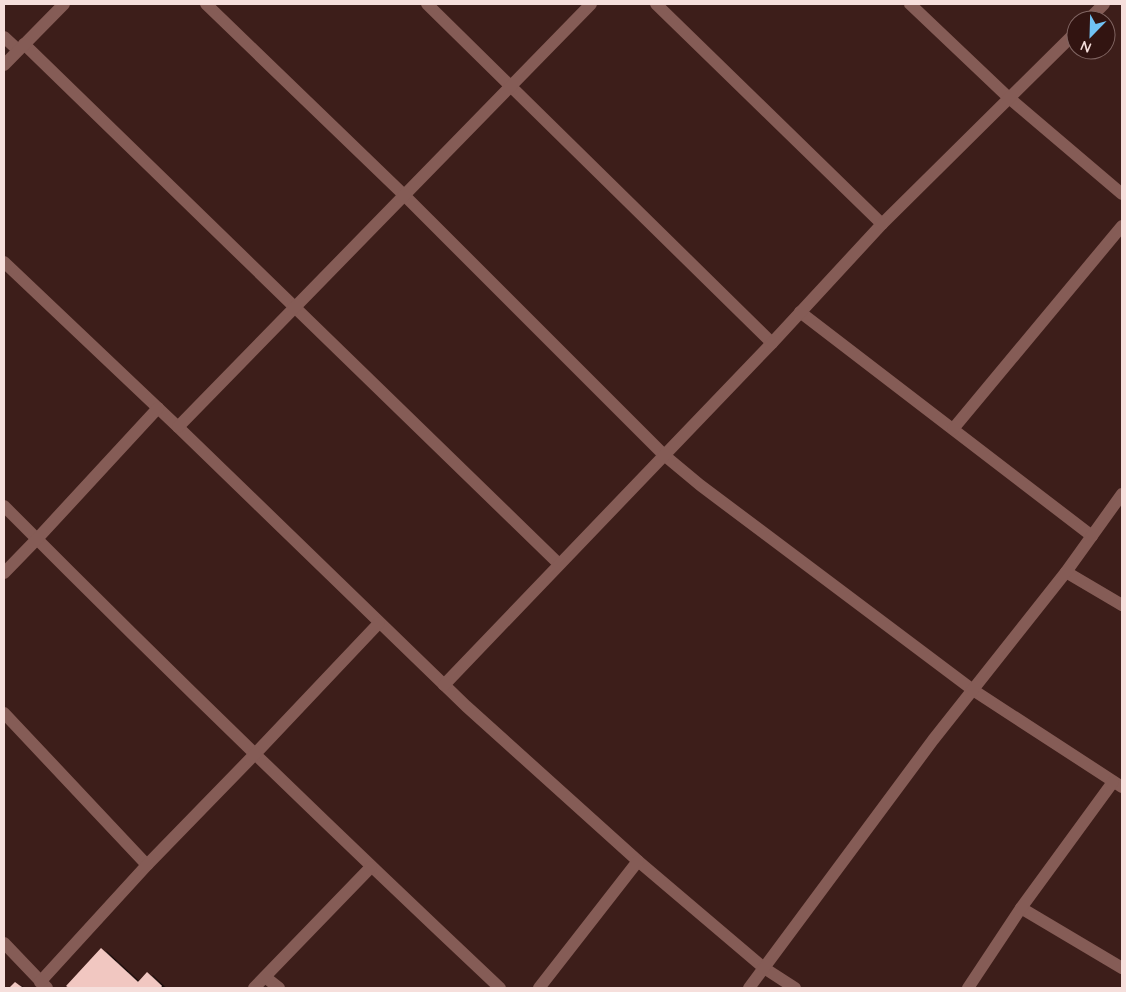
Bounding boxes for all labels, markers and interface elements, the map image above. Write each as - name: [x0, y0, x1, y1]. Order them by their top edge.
- north arrow: [1066, 10, 1116, 60]
- text: N: [1078, 37, 1094, 57]

